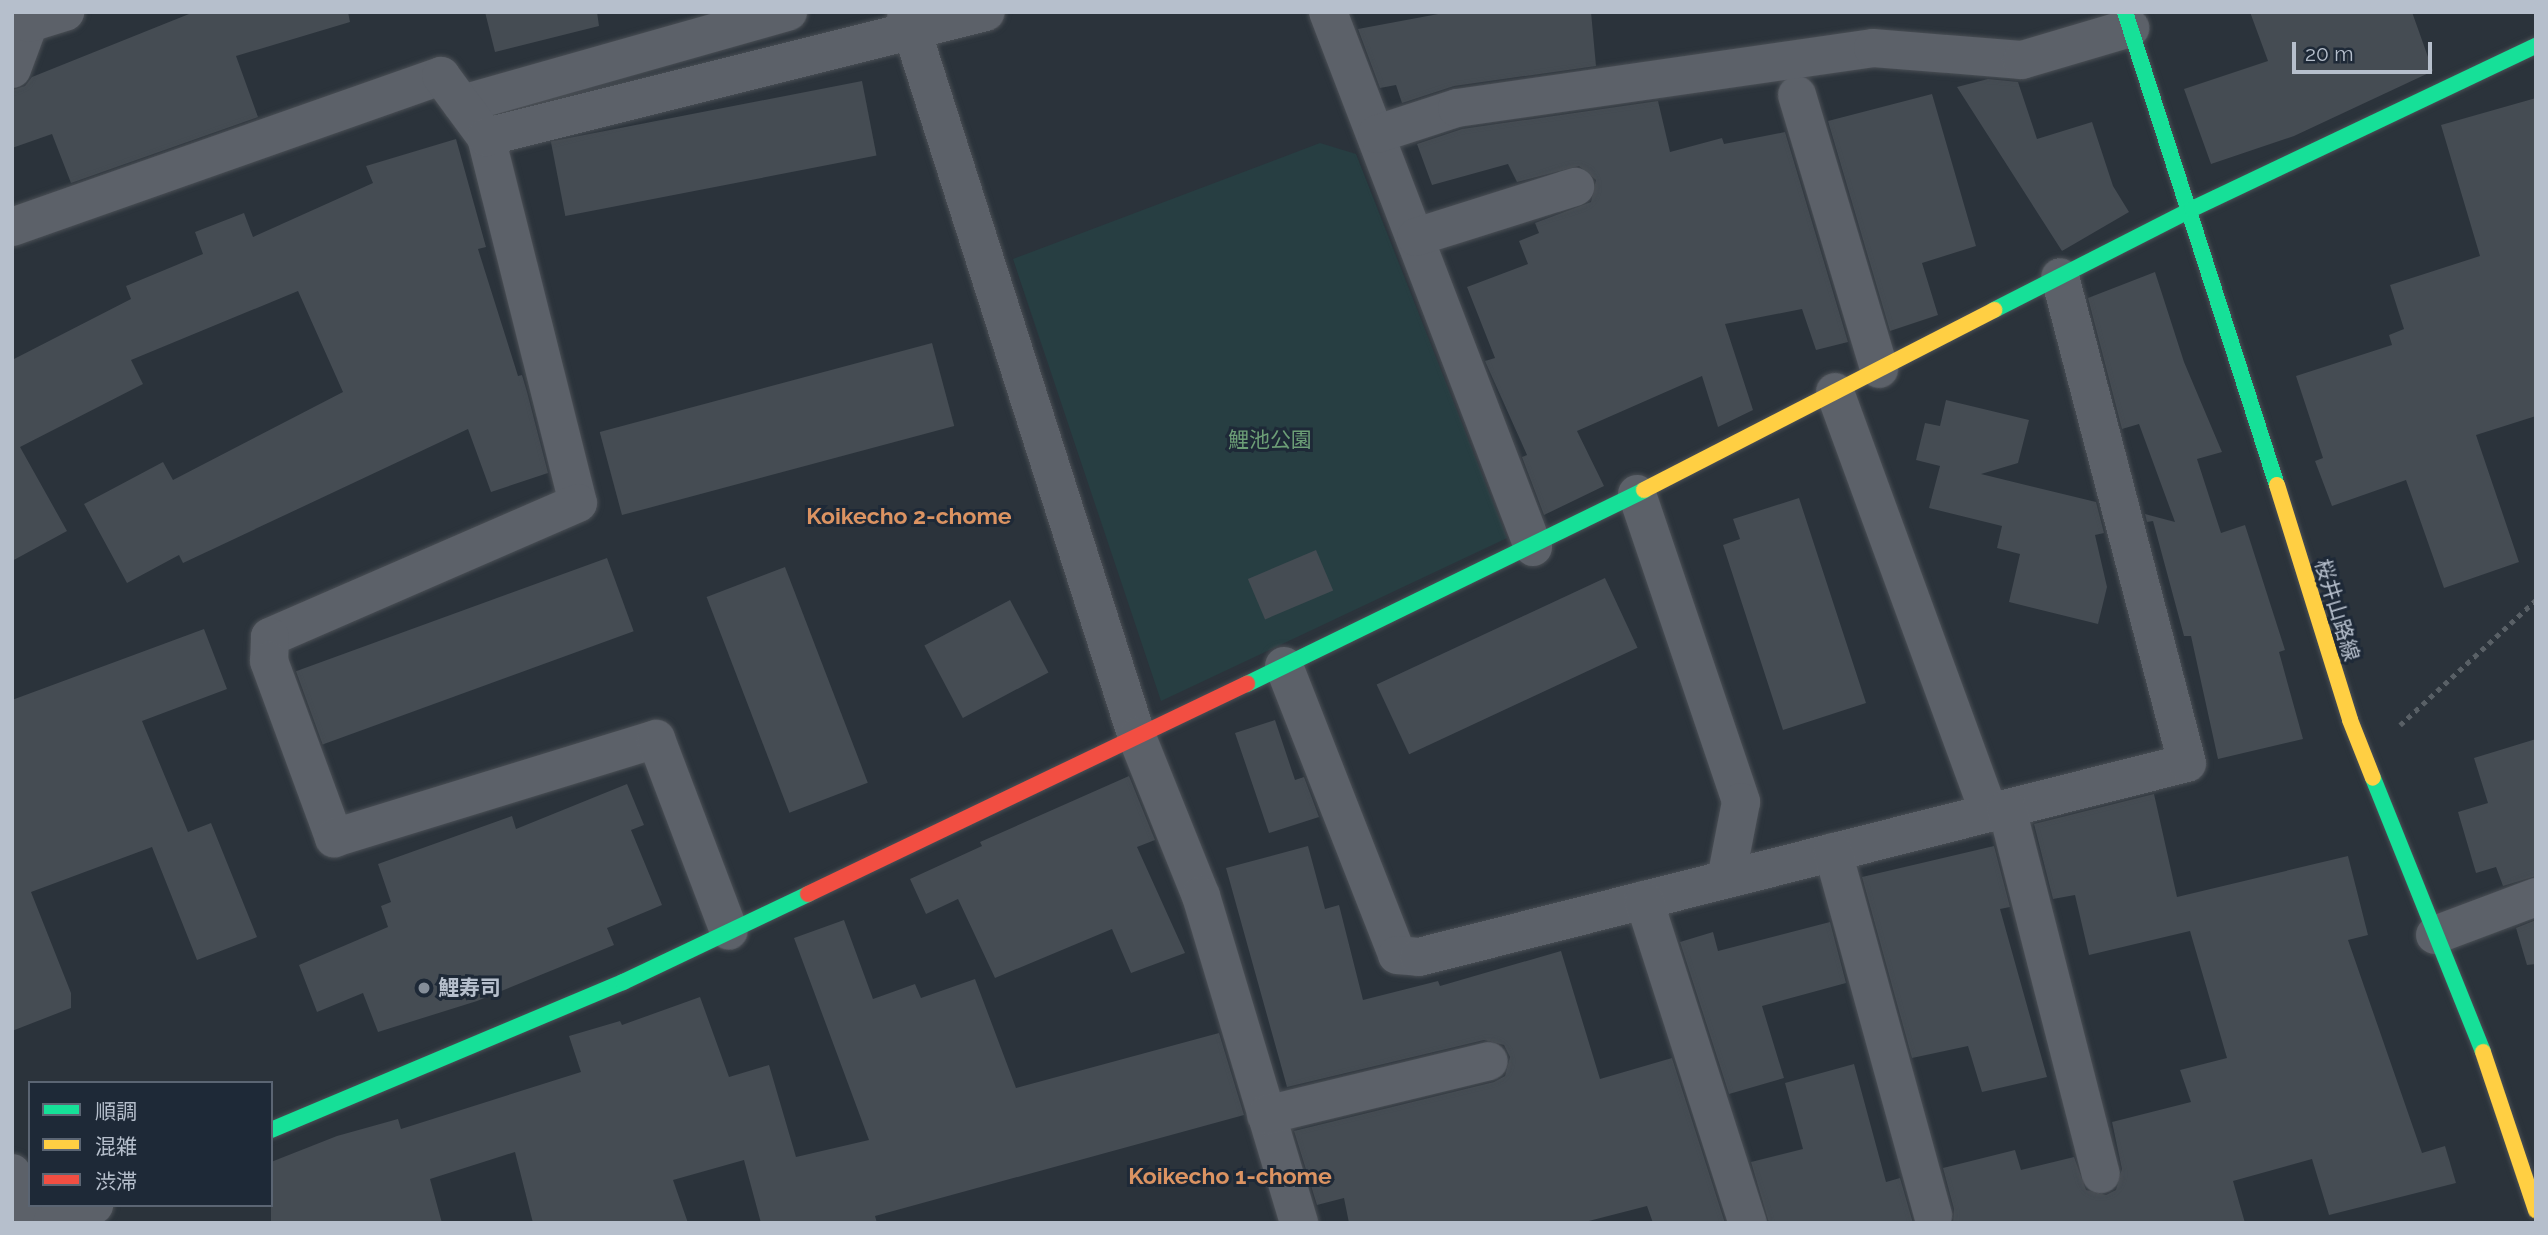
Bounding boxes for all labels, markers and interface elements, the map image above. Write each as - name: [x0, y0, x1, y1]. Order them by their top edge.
- scale bar: [2296, 28, 2436, 72]
- text: 20 m: [2305, 41, 2353, 66]
- park label: 鯉池公園: [1228, 427, 1312, 453]
- district label: Koikecho 2-chome: [806, 502, 1012, 530]
- street label: 桜井山路線: [2310, 556, 2364, 664]
- place label: 鯉寿司: [438, 975, 501, 1001]
- marker: 鯉寿司: [416, 980, 432, 996]
- legend: [28, 1081, 273, 1207]
- text: 順調: [95, 1099, 137, 1124]
- text: 混雑: [95, 1134, 137, 1159]
- district label: Koikecho 1-chome: [1128, 1162, 1332, 1190]
- text: 渋滞: [95, 1169, 137, 1194]

